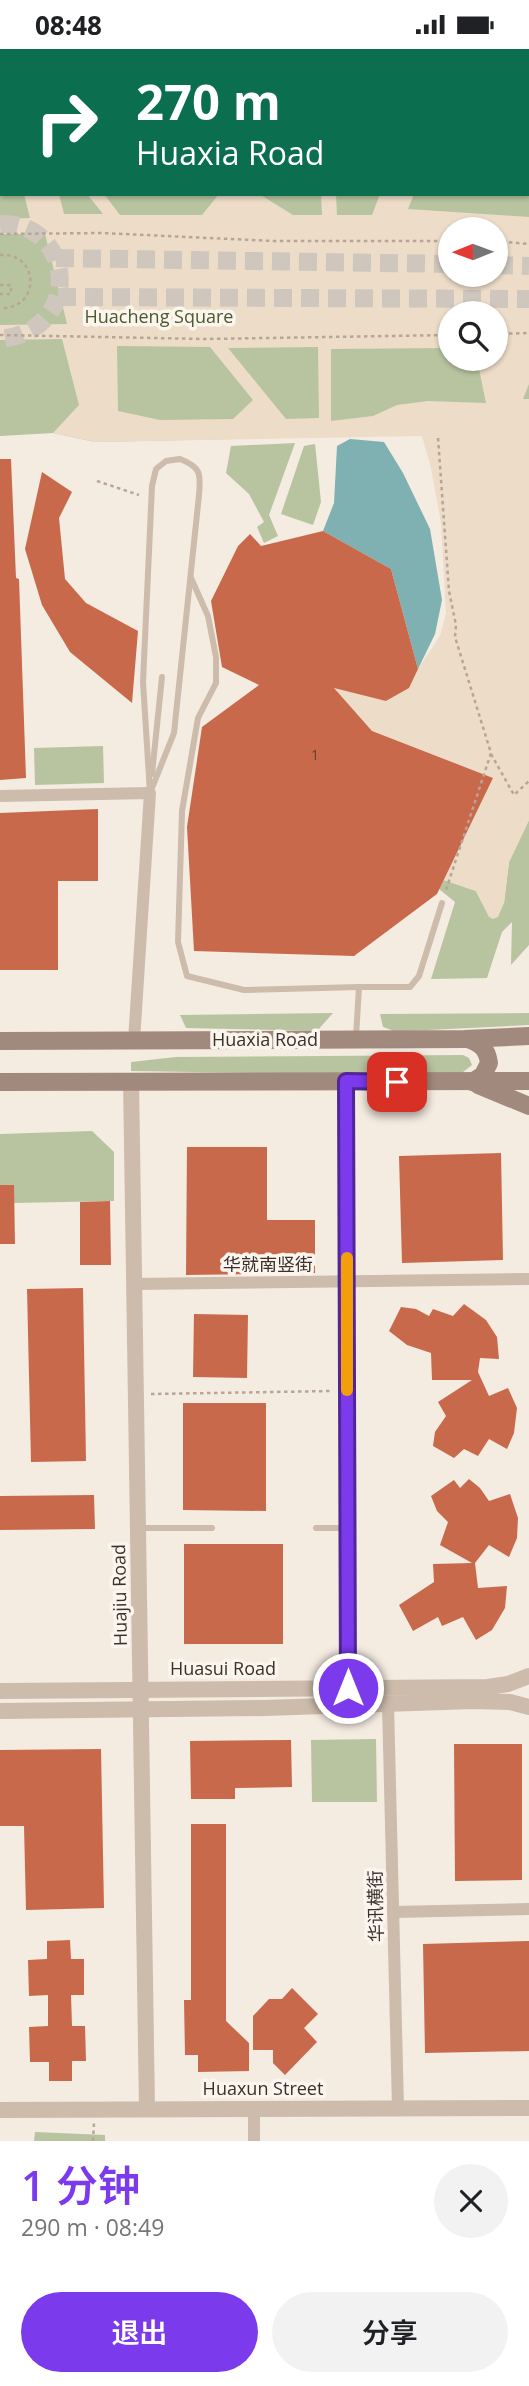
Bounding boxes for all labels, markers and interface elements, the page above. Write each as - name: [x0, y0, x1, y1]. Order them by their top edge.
- text: 08:48: [35, 7, 102, 43]
- text: 270 m: [136, 68, 281, 134]
- icon: right: [21, 77, 112, 168]
- text: Huaxia Road: [136, 131, 324, 174]
- north arrow: [438, 217, 508, 287]
- map controls: [438, 217, 508, 371]
- button: search: [438, 301, 508, 371]
- park label: Huacheng Square: [85, 304, 233, 328]
- house number: 1: [311, 745, 319, 764]
- street label: Huaxia Road: [212, 1027, 318, 1051]
- pin: [367, 1052, 427, 1112]
- icon: arrive: [378, 1063, 416, 1101]
- street label: 华就南竖街: [223, 1252, 313, 1276]
- street label: Huajiu Road: [106, 1544, 132, 1646]
- position arrow: [311, 1651, 385, 1725]
- street label: Huasui Road: [170, 1656, 276, 1680]
- street label: 华讯横街: [362, 1870, 388, 1942]
- street label: Huaxun Street: [203, 2076, 323, 2100]
- text: 1 分钟: [21, 2156, 140, 2213]
- button: close: [434, 2164, 508, 2238]
- text: 290 m · 08:49: [21, 2211, 164, 2243]
- button: 退出: [21, 2292, 258, 2372]
- button: 分享: [272, 2292, 508, 2372]

